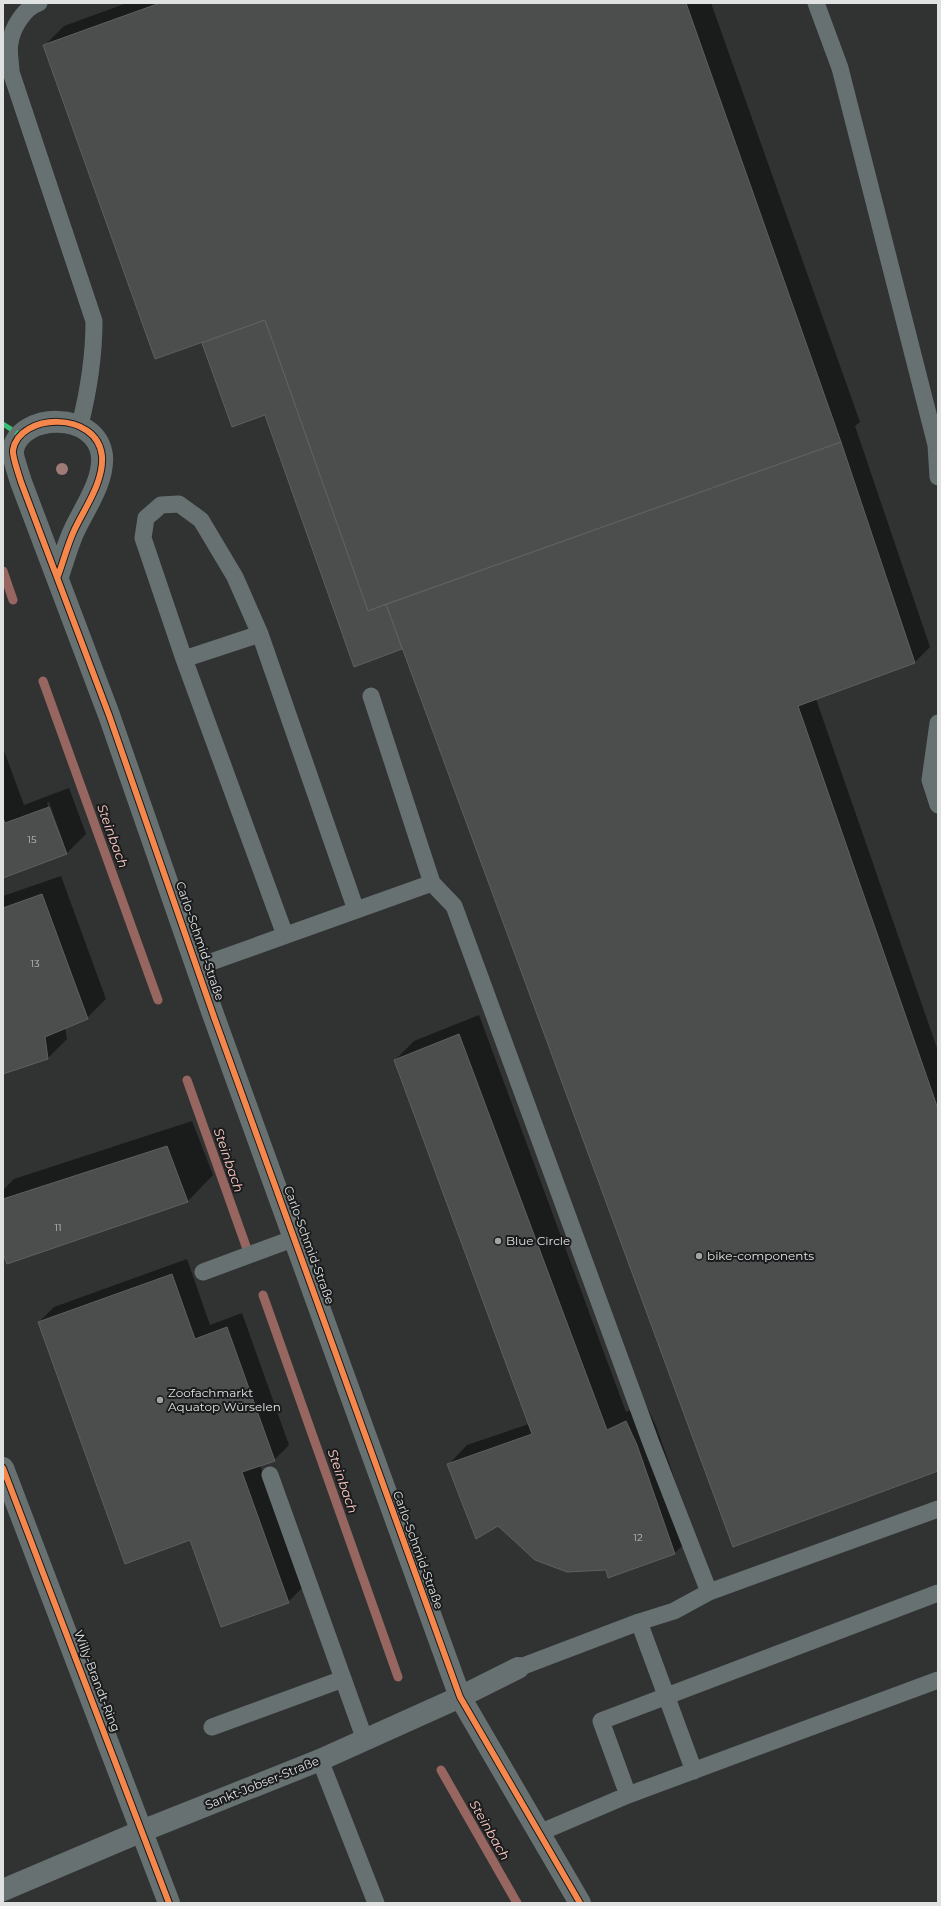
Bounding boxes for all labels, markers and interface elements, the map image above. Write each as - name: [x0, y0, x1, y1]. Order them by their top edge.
- water label: Steinbach: [94, 802, 132, 870]
- house number: 15: [27, 833, 37, 846]
- street label: Carlo-Schmid-Straße: [173, 879, 228, 1002]
- house number: 13: [30, 957, 40, 970]
- water label: Steinbach: [211, 1126, 247, 1194]
- street label: Carlo-Schmid-Straße: [281, 1184, 338, 1306]
- house number: 11: [54, 1221, 62, 1234]
- place label: Blue Circle: [506, 1233, 570, 1248]
- marker: Blue Circle: [493, 1236, 503, 1246]
- place label: bike-components: [707, 1248, 814, 1263]
- marker: bike-components: [694, 1251, 704, 1261]
- place label: Zoofachmarkt Aquatop Würselen: [168, 1385, 281, 1414]
- marker: Zoofachmarkt Aquatop Würselen: [155, 1395, 165, 1405]
- water label: Steinbach: [325, 1447, 361, 1515]
- street label: Carlo-Schmid-Straße: [390, 1489, 447, 1611]
- house number: 12: [633, 1531, 643, 1544]
- street label: Willy-Brandt-Ring: [71, 1628, 124, 1734]
- street label: Sankt-Jobser-Straße: [203, 1753, 321, 1812]
- water label: Steinbach: [466, 1797, 514, 1863]

